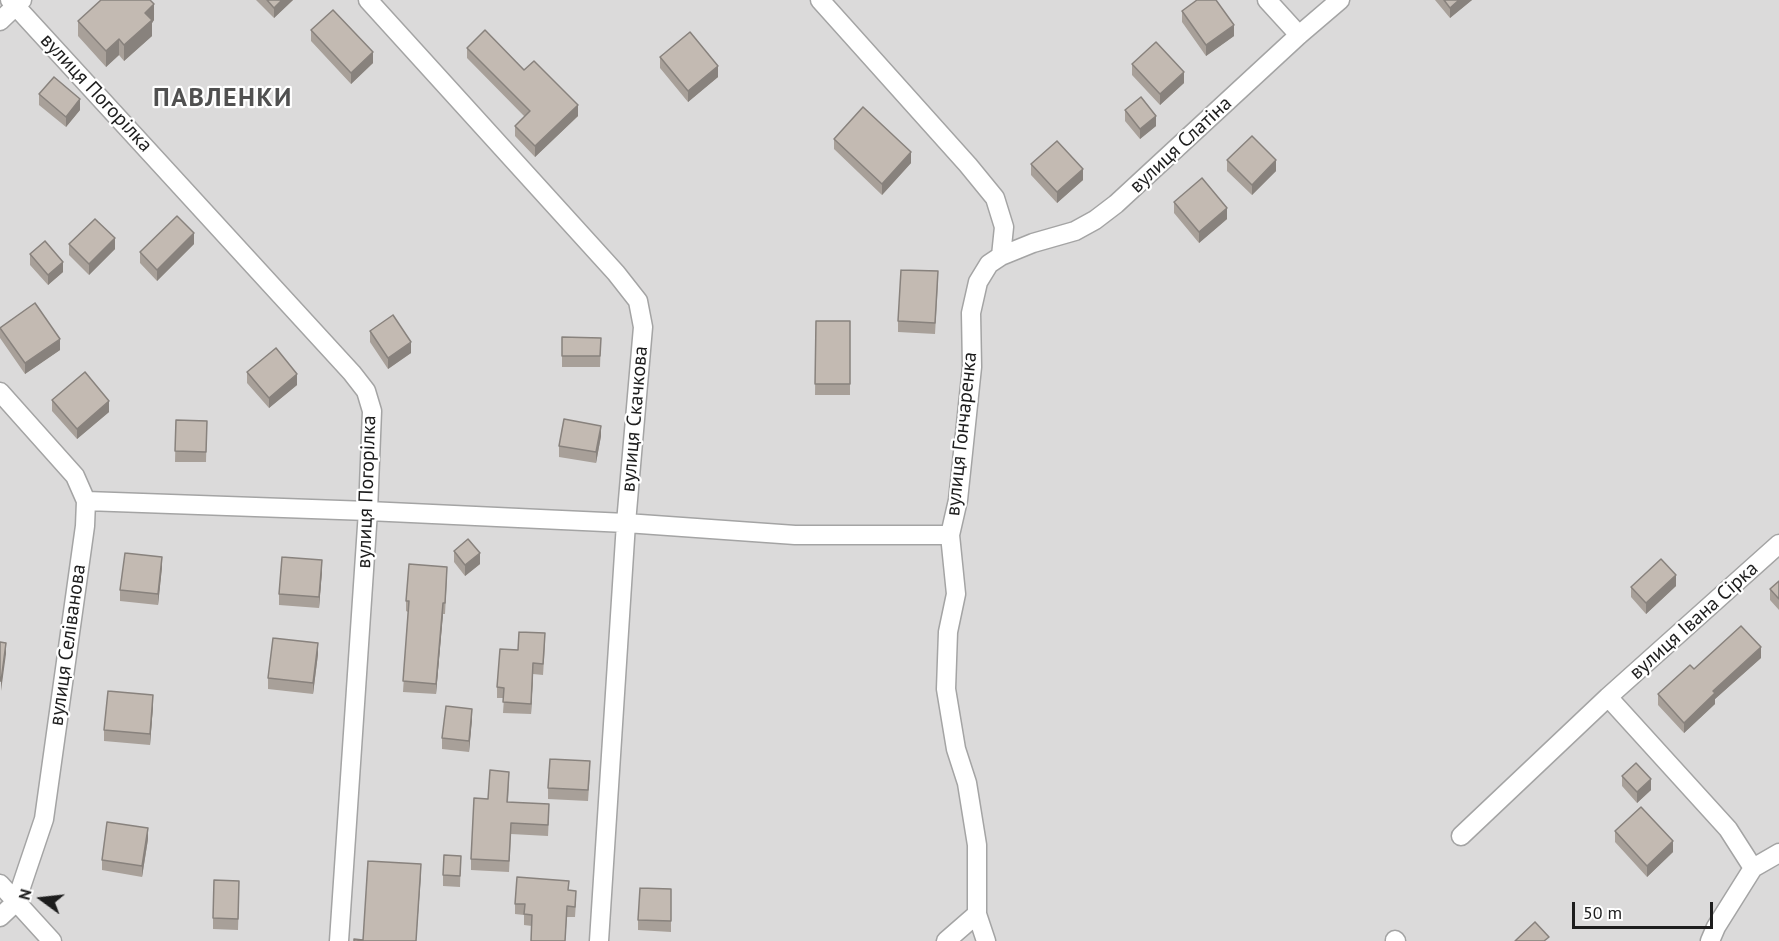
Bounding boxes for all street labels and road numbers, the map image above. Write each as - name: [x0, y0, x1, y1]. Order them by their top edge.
- street label: вулиця Погорілка: [35, 29, 157, 157]
- street label: вулиця Слатіна: [1125, 92, 1237, 198]
- street label: вулиця Скачкова: [617, 345, 653, 493]
- street label: вулиця Гончаренка: [941, 351, 983, 517]
- street label: вулиця Погорілка: [352, 415, 382, 569]
- street label: вулиця Івана Сірка: [1625, 557, 1763, 685]
- street label: вулиця Селіванова: [45, 563, 91, 727]

